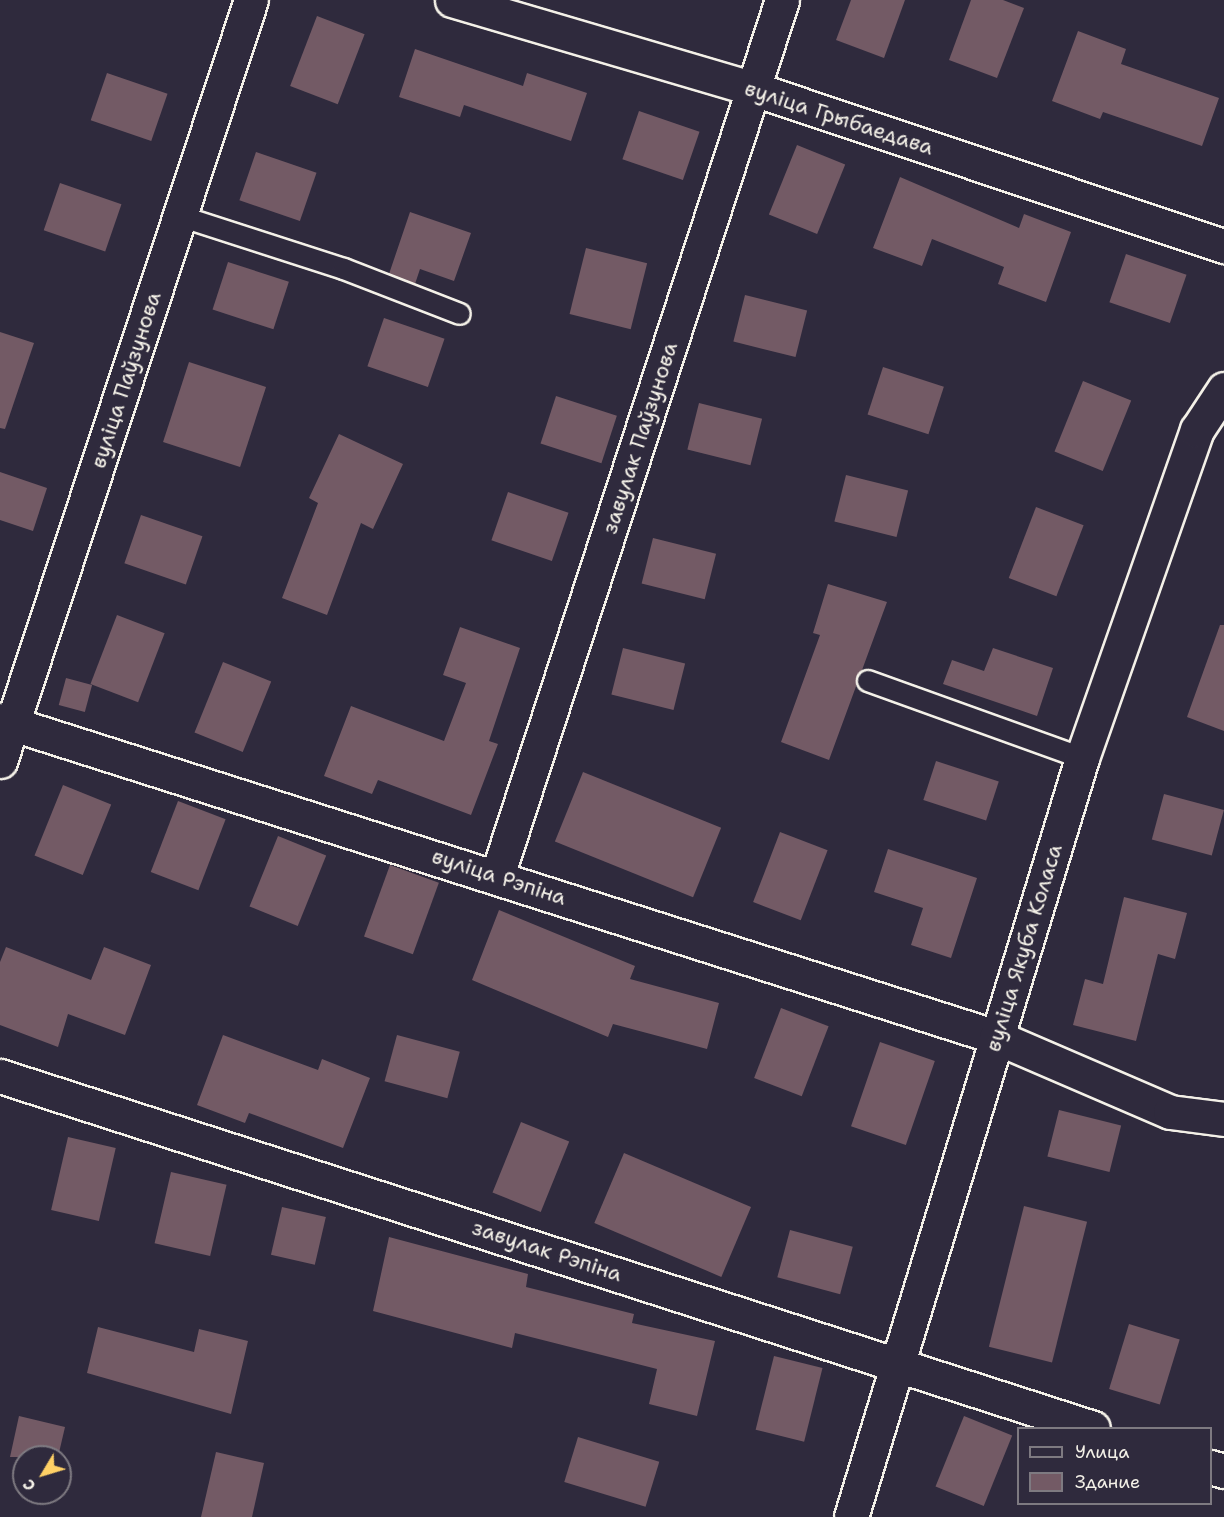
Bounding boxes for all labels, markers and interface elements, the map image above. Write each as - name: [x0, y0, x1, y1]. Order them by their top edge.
- street label: вуліца Грыбаедава: [742, 76, 936, 160]
- street label: вуліца Паўзунова: [86, 289, 166, 471]
- street label: завулак Паўзунова: [597, 339, 683, 537]
- street label: вуліца Якуба Коласа: [980, 841, 1068, 1055]
- street label: вуліца Рэпіна: [429, 843, 569, 911]
- street label: завулак Рэпіна: [469, 1215, 625, 1287]
- legend: [1017, 1427, 1212, 1505]
- text: Улица: [1075, 1440, 1129, 1464]
- north arrow: [12, 1445, 72, 1505]
- text: Здание: [1075, 1470, 1140, 1494]
- text: С: [18, 1475, 40, 1496]

